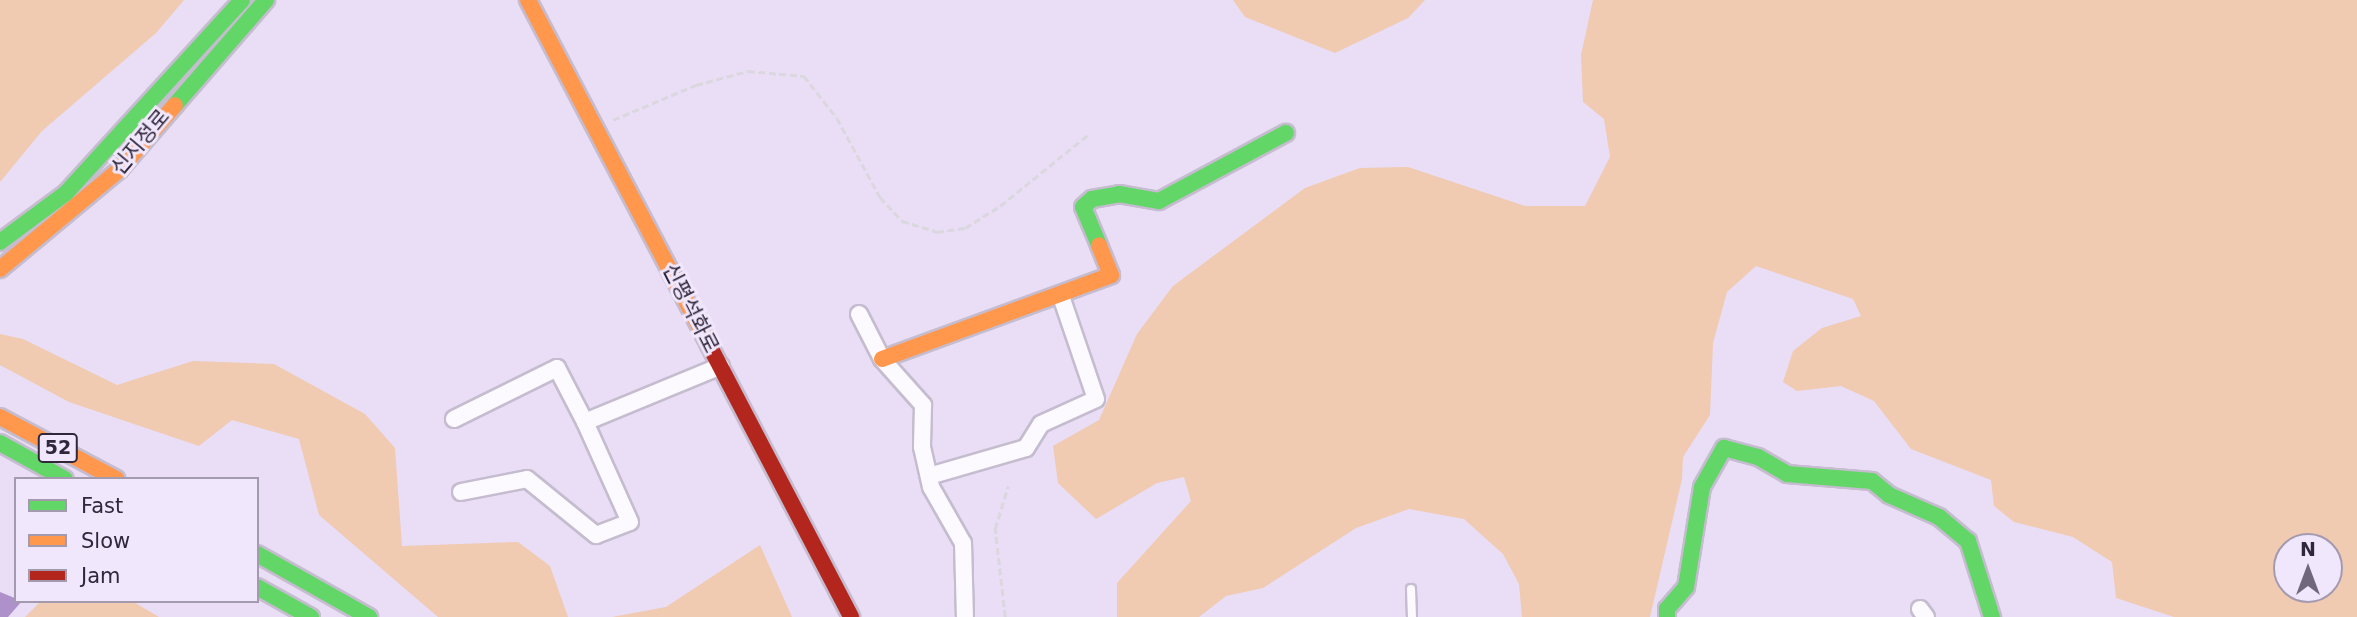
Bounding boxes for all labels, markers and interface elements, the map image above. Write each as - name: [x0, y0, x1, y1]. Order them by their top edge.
- street label: 신지정로: [106, 104, 174, 180]
- street label: 신평석화로: [658, 259, 724, 357]
- road number: 52: [37, 432, 79, 463]
- legend: [14, 477, 259, 603]
- text: Fast: [81, 494, 123, 518]
- text: Slow: [81, 529, 130, 553]
- north arrow: [2273, 533, 2343, 603]
- text: N: [2300, 538, 2316, 560]
- text: Jam: [81, 564, 121, 588]

